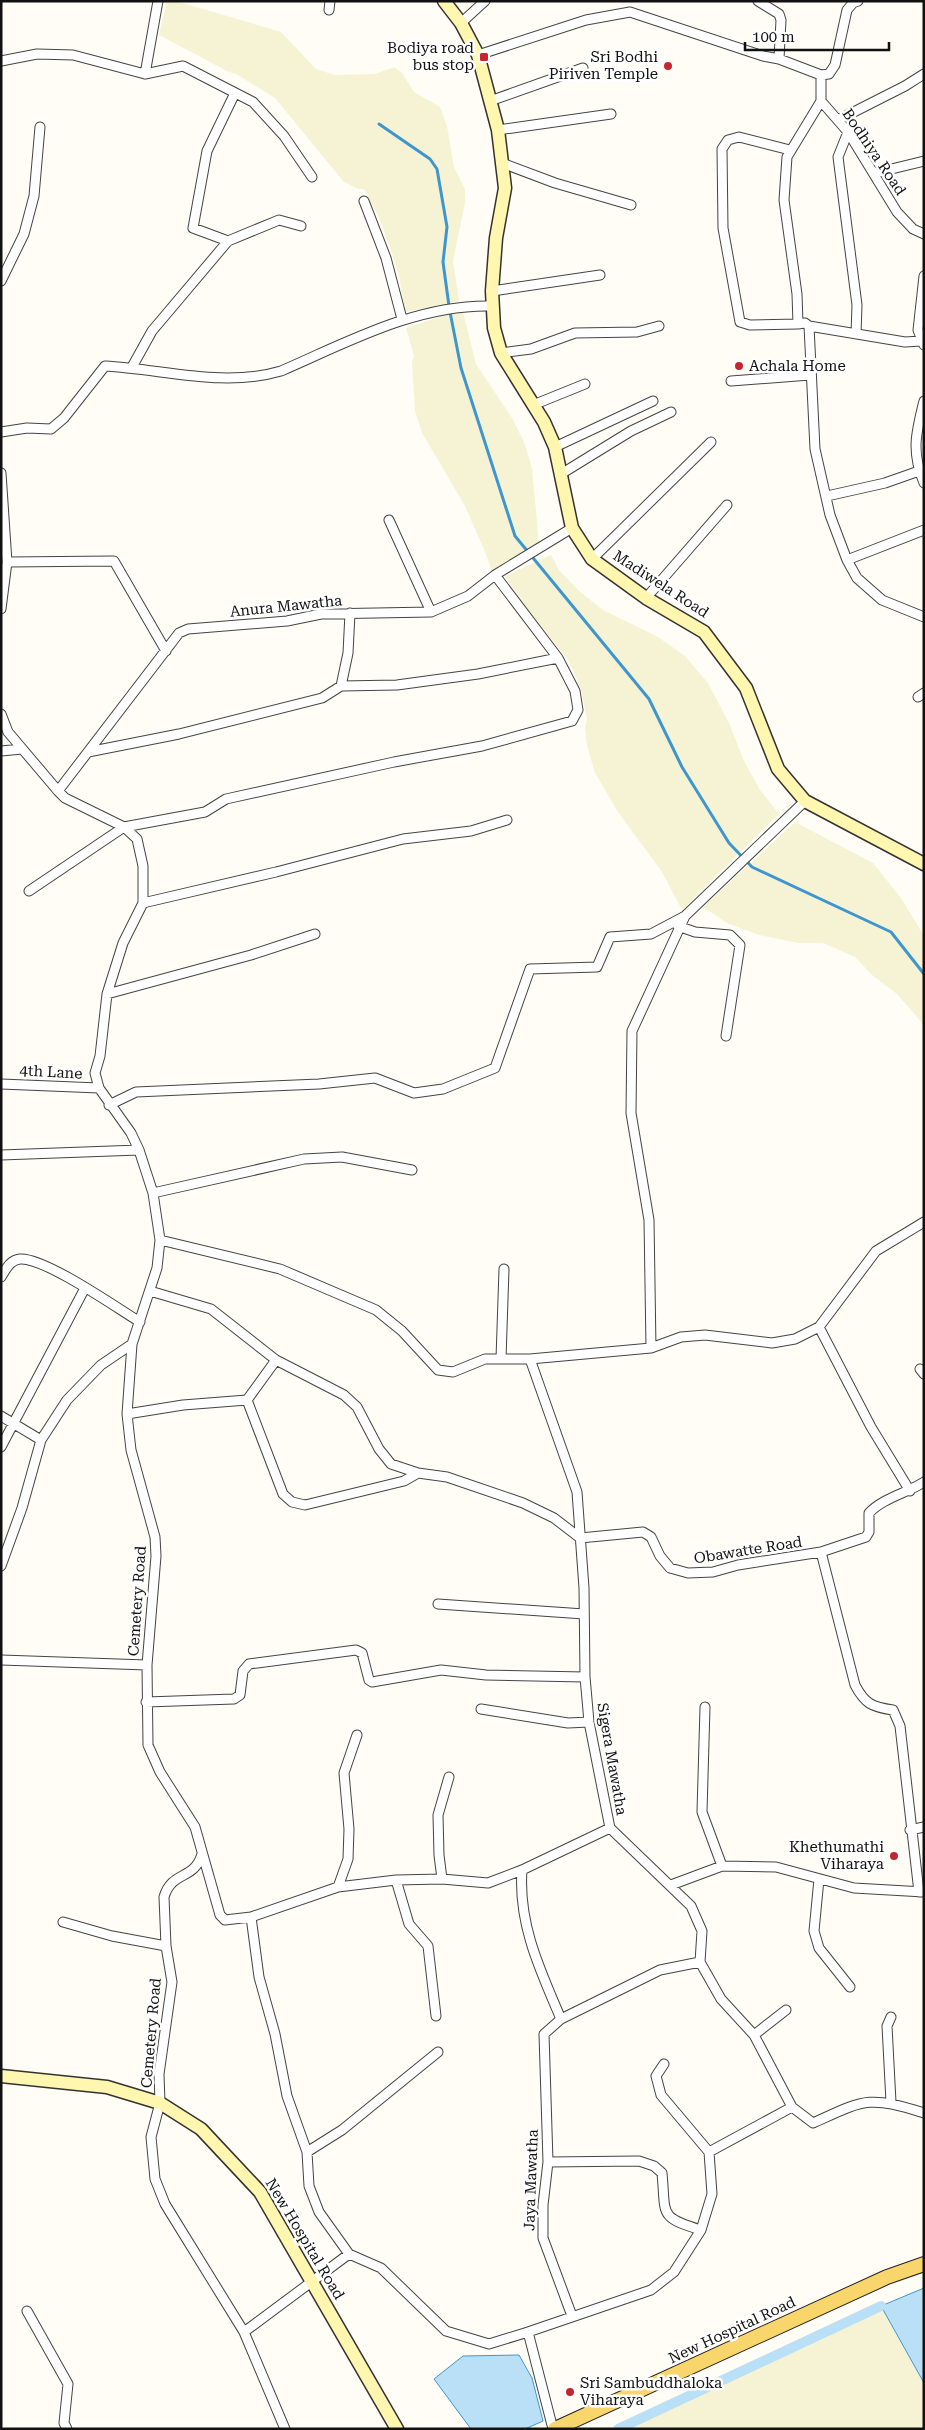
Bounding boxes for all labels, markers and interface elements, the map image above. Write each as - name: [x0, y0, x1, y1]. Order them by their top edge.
- scale bar: [745, 20, 889, 52]
- text: 100 m: [752, 28, 795, 46]
- place label: Bodiya road bus stop: [387, 39, 474, 74]
- place label: Sri Bodhi Piriven Temple: [549, 48, 658, 83]
- marker: Bodiya road bus stop: [478, 51, 490, 63]
- marker: Sri Bodhi Piriven Temple: [662, 60, 674, 72]
- street label: Bodhiya Road: [838, 105, 910, 199]
- place label: Achala Home: [749, 357, 846, 375]
- marker: Achala Home: [733, 360, 745, 372]
- street label: Madiwela Road: [610, 546, 712, 622]
- street label: Anura Mawatha: [229, 591, 343, 621]
- street label: 4th Lane: [19, 1061, 83, 1083]
- street label: Obawatte Road: [693, 1532, 804, 1567]
- street label: Cemetery Road: [124, 1545, 150, 1657]
- street label: Sigera Mawatha: [593, 1701, 631, 1817]
- place label: Khethumathi Viharaya: [789, 1838, 884, 1873]
- marker: Khethumathi Viharaya: [888, 1850, 900, 1862]
- street label: Cemetery Road: [137, 1977, 165, 2089]
- street label: Jaya Mawatha: [520, 2129, 542, 2231]
- street label: New Hospital Road: [262, 2175, 349, 2303]
- street label: New Hospital Road: [666, 2292, 799, 2367]
- place label: Sri Sambuddhaloka Viharaya: [580, 2374, 722, 2409]
- marker: Sri Sambuddhaloka Viharaya: [564, 2386, 576, 2398]

